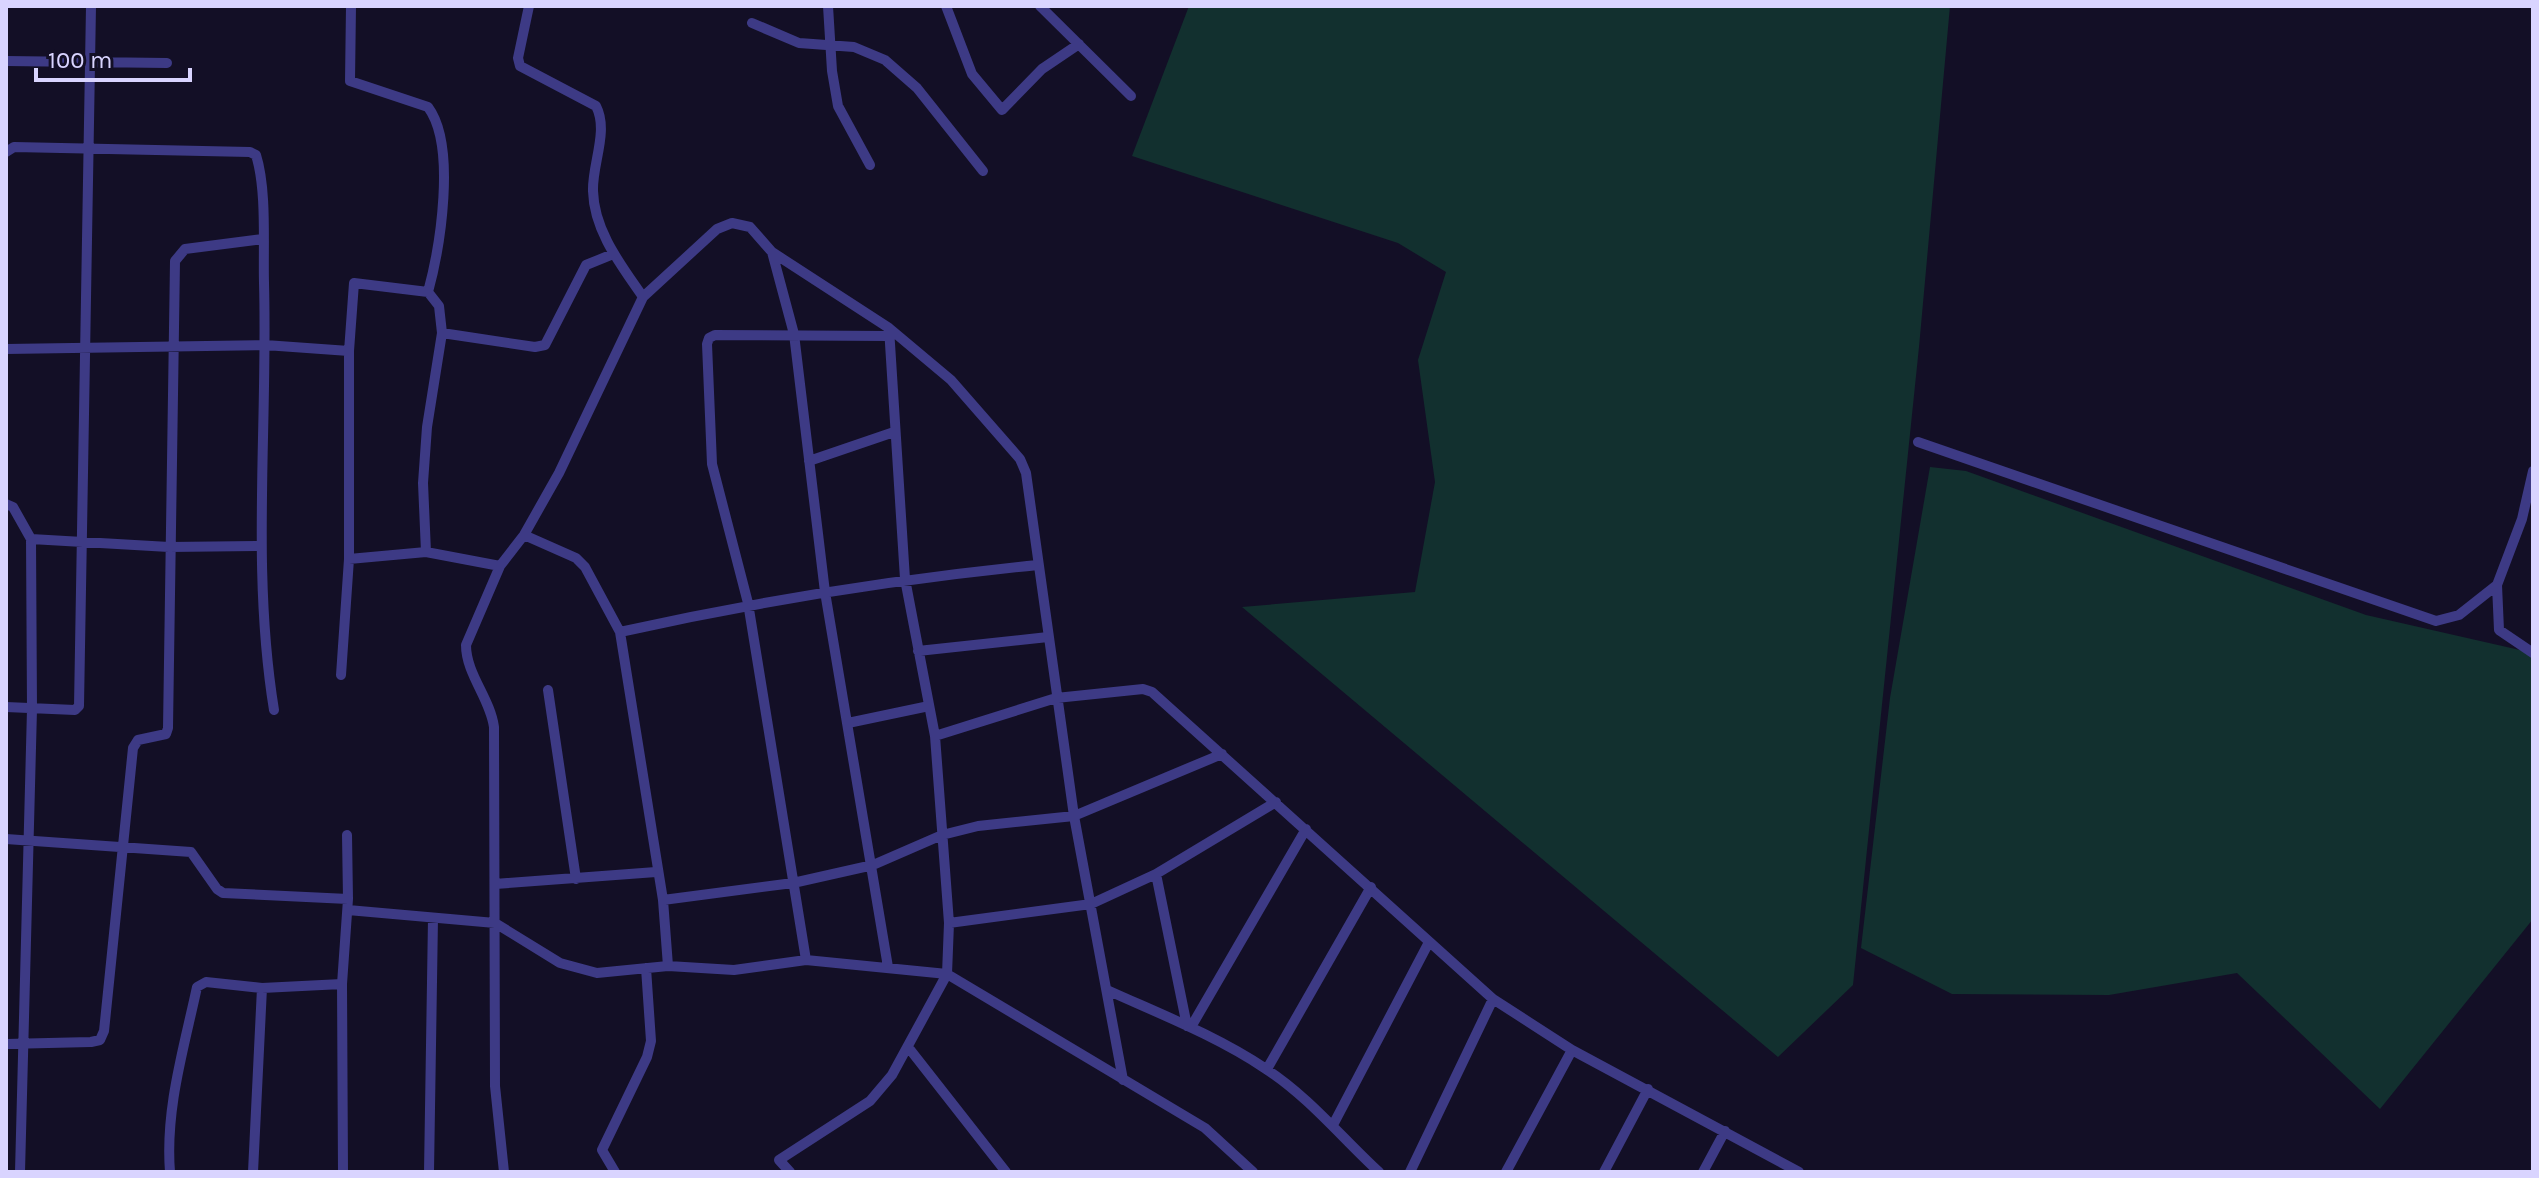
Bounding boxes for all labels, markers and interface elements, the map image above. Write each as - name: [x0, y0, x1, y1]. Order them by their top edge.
- scale bar: [36, 32, 190, 82]
- text: 100 m: [48, 46, 113, 74]

